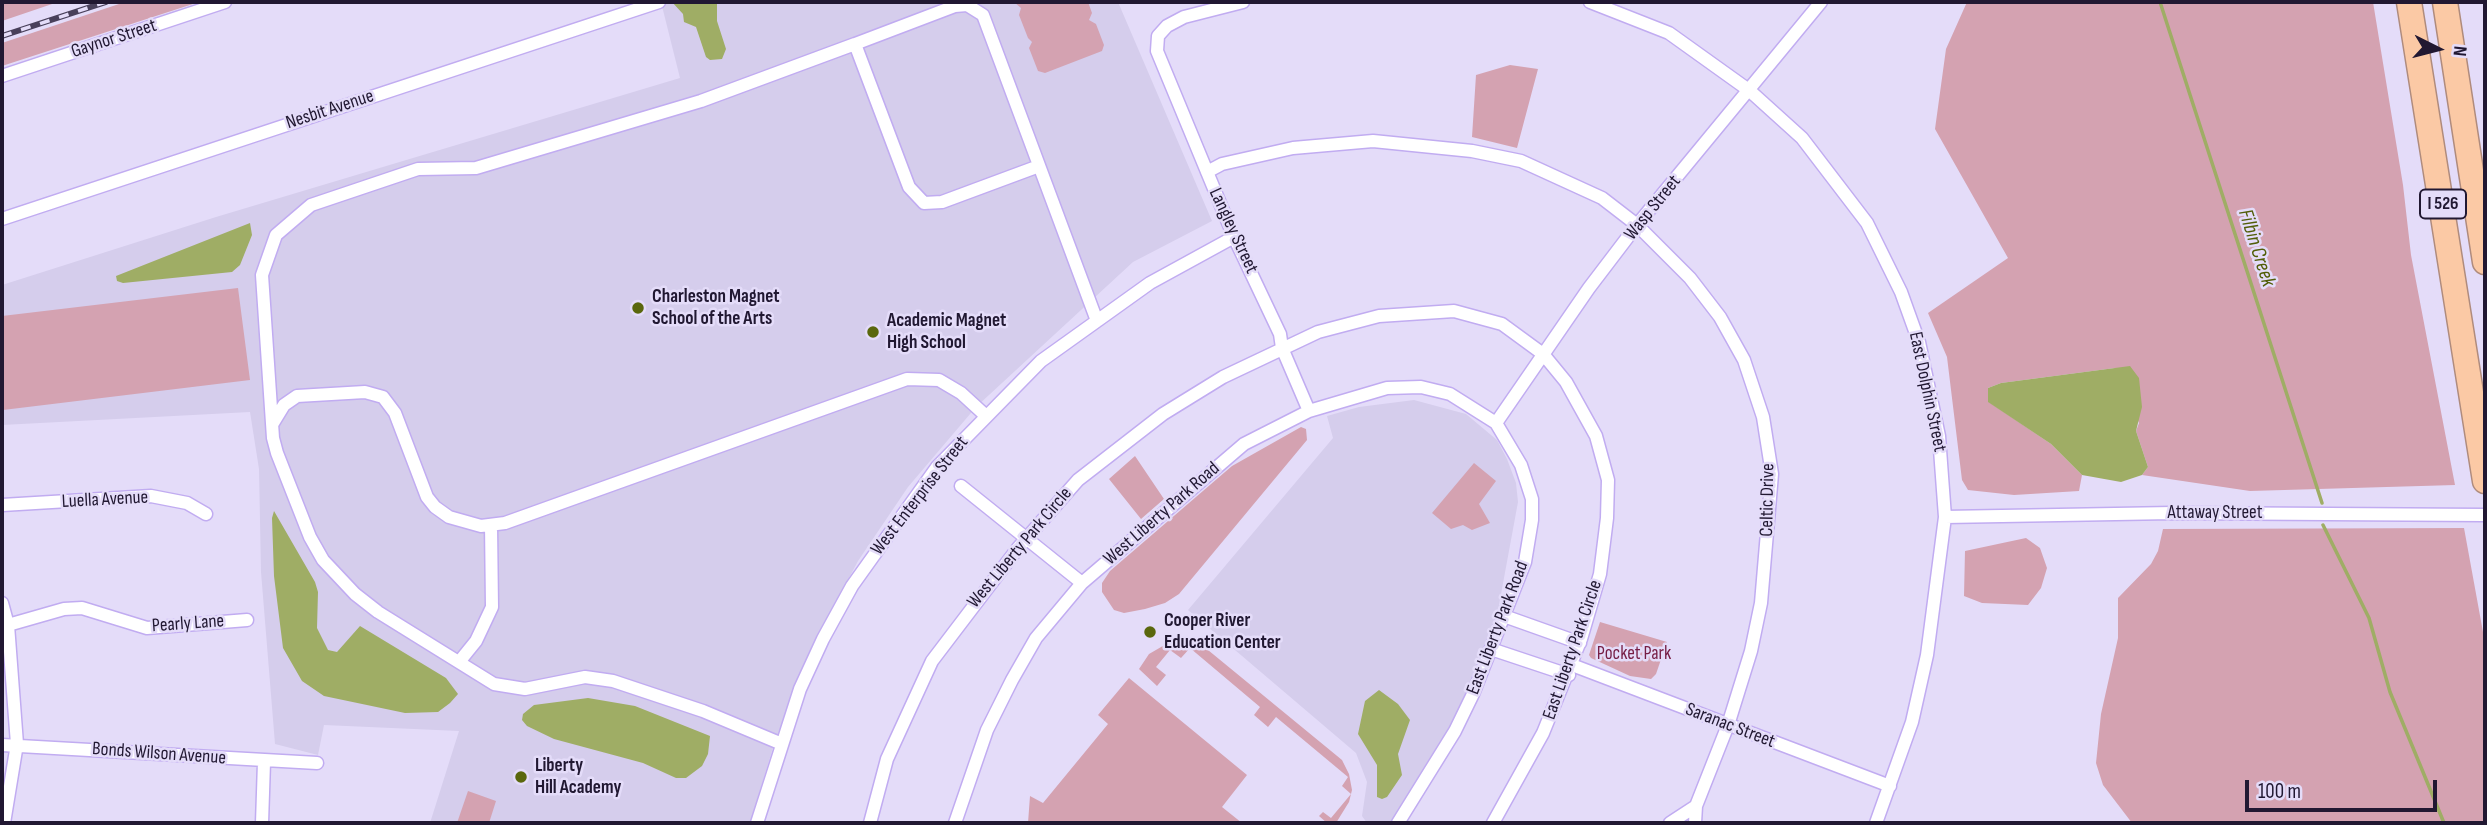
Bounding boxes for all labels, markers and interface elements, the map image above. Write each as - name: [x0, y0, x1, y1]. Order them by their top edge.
- street label: Gaynor Street: [68, 14, 160, 64]
- north arrow: [2403, 14, 2473, 84]
- text: N: [2447, 45, 2471, 57]
- street label: Nesbit Avenue: [283, 85, 377, 135]
- street label: Wasp Street: [1620, 171, 1686, 245]
- street label: Langley Street: [1203, 185, 1263, 277]
- road number: I 526: [2420, 190, 2466, 218]
- water label: Filbin Creek: [2232, 206, 2280, 290]
- place label: Charleston Magnet School of the Arts: [652, 286, 780, 330]
- marker: Charleston Magnet School of the Arts: [630, 300, 646, 316]
- place label: Academic Magnet High School: [887, 310, 1006, 354]
- marker: Academic Magnet High School: [865, 324, 881, 340]
- street label: East Dolphin Street: [1903, 330, 1951, 454]
- street label: West Enterprise Street: [867, 432, 973, 560]
- street label: West Liberty Park Road: [1100, 458, 1224, 570]
- street label: Celtic Drive: [1756, 463, 1780, 537]
- street label: West Liberty Park Circle: [963, 483, 1077, 613]
- street label: Luella Avenue: [61, 486, 149, 514]
- street label: Attaway Street: [2168, 502, 2262, 524]
- street label: East Liberty Park Road: [1462, 558, 1534, 698]
- street label: East Liberty Park Circle: [1538, 577, 1608, 723]
- street label: Pearly Lane: [151, 610, 225, 638]
- place label: Cooper River Education Center: [1164, 610, 1281, 654]
- marker: Cooper River Education Center: [1142, 624, 1158, 640]
- park label: Pocket Park: [1597, 643, 1671, 665]
- street label: Saranac Street: [1682, 699, 1778, 753]
- street label: Bonds Wilson Avenue: [91, 738, 227, 770]
- place label: Liberty Hill Academy: [535, 755, 621, 799]
- scale bar: [2249, 766, 2442, 810]
- marker: Liberty Hill Academy: [513, 769, 529, 785]
- text: 100 m: [2258, 779, 2301, 804]

